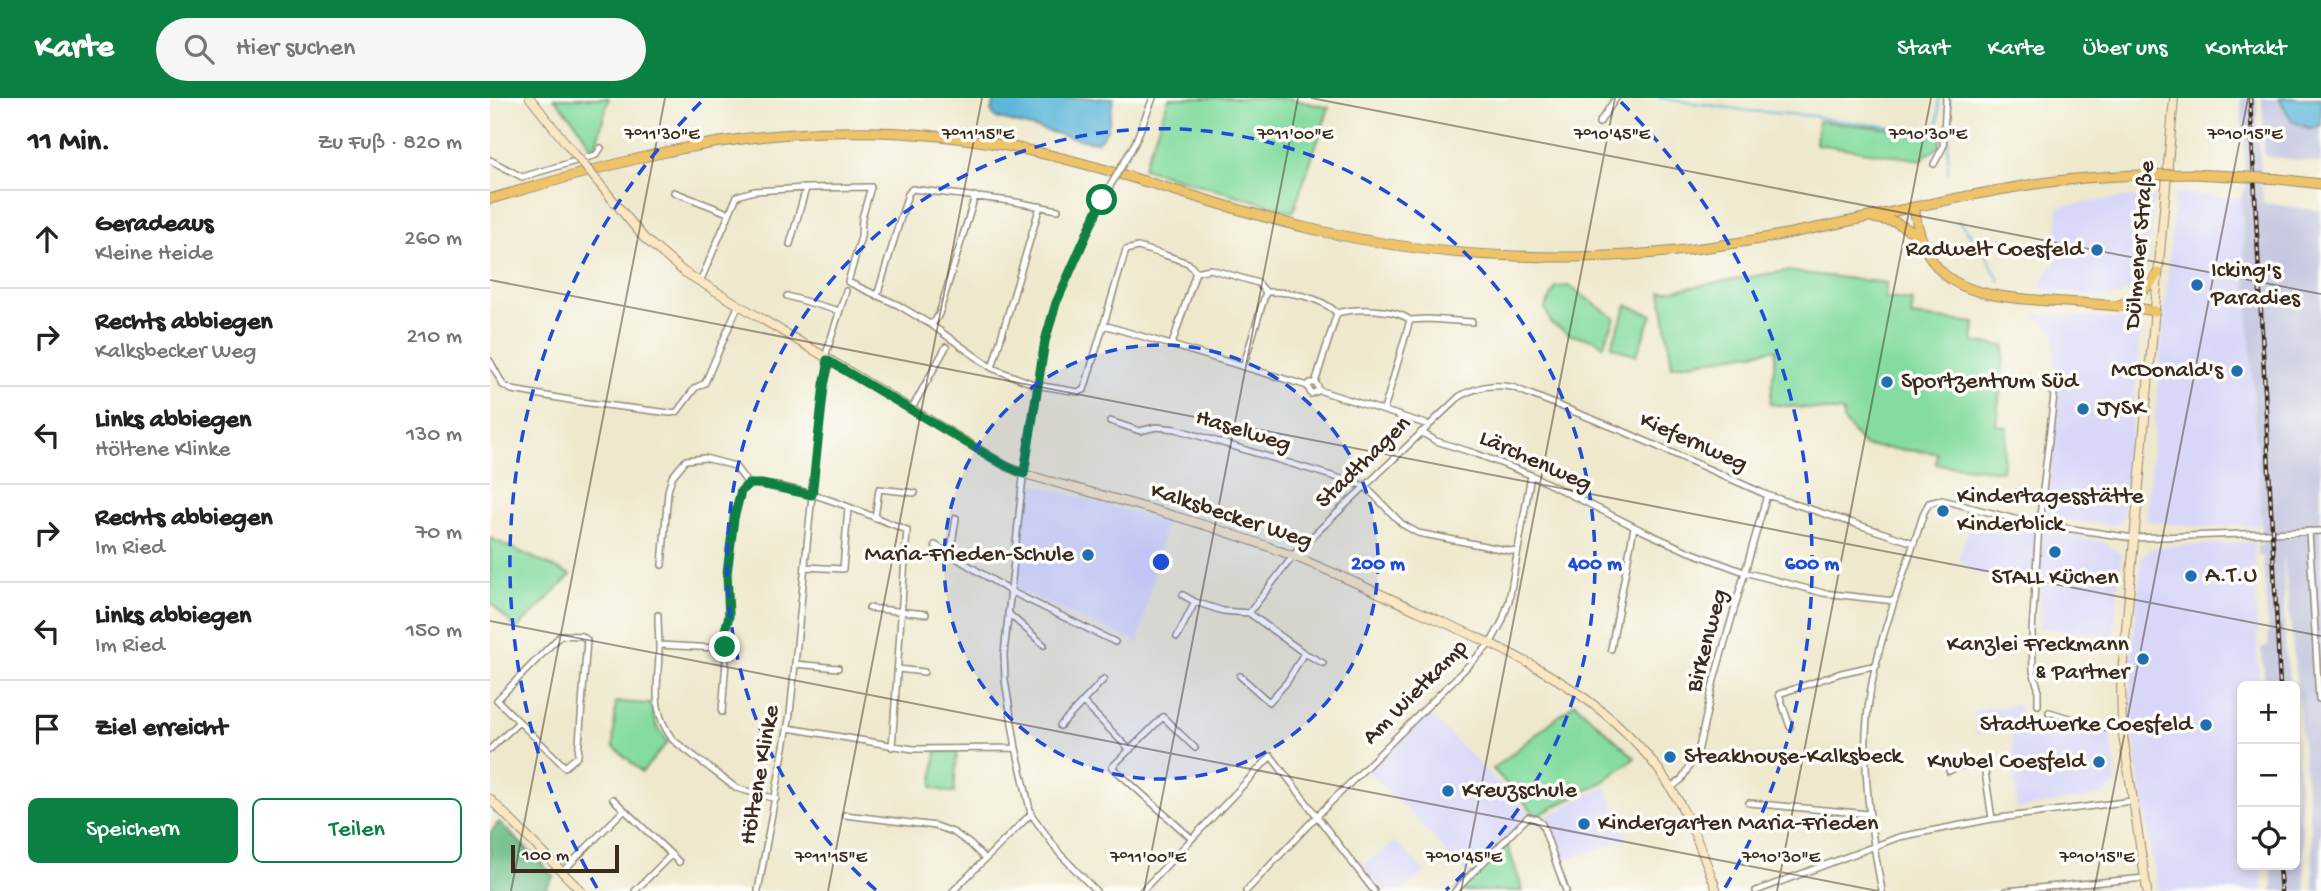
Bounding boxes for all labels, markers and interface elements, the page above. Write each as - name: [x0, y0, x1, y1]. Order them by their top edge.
- search box: [156, 18, 646, 81]
- text: Karte: [35, 30, 114, 68]
- icon: search: [180, 30, 218, 68]
- text: Hier suchen: [236, 34, 355, 65]
- text: Start: [1897, 35, 1949, 64]
- text: Karte: [1987, 35, 2045, 64]
- text: Über uns: [2083, 35, 2167, 64]
- text: Kontakt: [2205, 35, 2286, 64]
- text: 7°11'30"E: [624, 125, 700, 146]
- text: 7°11'15"E: [941, 125, 1015, 146]
- text: 7°11'00"E: [1256, 125, 1334, 146]
- text: 7°10'45"E: [1573, 125, 1651, 146]
- text: 7°10'30"E: [1888, 125, 1968, 146]
- text: 7°10'15"E: [2207, 125, 2283, 146]
- text: 11 Min.: [28, 126, 110, 161]
- text: Zu Fuß · 820 m: [317, 130, 462, 157]
- street label: Dülmener Straße: [2119, 159, 2163, 333]
- route start: [1086, 184, 1117, 215]
- text: Geradeaus: [95, 210, 213, 241]
- icon: ahead: [28, 220, 66, 258]
- text: 260 m: [404, 226, 462, 253]
- place label: Radwelt Coesfeld: [1906, 236, 2085, 265]
- text: Kleine Heide: [95, 241, 213, 268]
- marker: Radwelt Coesfeld: [2089, 242, 2105, 258]
- place label: Icking's Paradies: [2210, 257, 2301, 314]
- marker: Icking's Paradies: [2189, 277, 2205, 293]
- text: Rechts abbiegen: [95, 308, 273, 339]
- icon: right: [28, 318, 66, 356]
- text: 210 m: [407, 324, 462, 351]
- text: Kalksbecker Weg: [95, 339, 256, 366]
- place label: McDonald's: [2111, 357, 2224, 386]
- marker: McDonald's: [2229, 363, 2245, 379]
- place label: Sportzentrum Süd: [1901, 368, 2080, 397]
- marker: Sportzentrum Süd: [1879, 374, 1895, 390]
- place label: JYSK: [2097, 395, 2148, 424]
- marker: JYSK: [2075, 401, 2091, 417]
- street label: Haselweg: [1192, 404, 1294, 460]
- text: Links abbiegen: [95, 406, 251, 437]
- street label: Kiefernweg: [1635, 406, 1751, 480]
- street label: Stadthagen: [1310, 410, 1418, 516]
- icon: left: [28, 416, 66, 454]
- text: 130 m: [406, 422, 462, 449]
- street label: Lärchenweg: [1474, 424, 1596, 500]
- text: Höltene Klinke: [95, 437, 230, 464]
- street label: Kalksbecker Weg: [1146, 477, 1316, 557]
- place label: Kindertagesstätte Kinderblick: [1957, 483, 2144, 540]
- marker: Kindertagesstätte Kinderblick: [1935, 503, 1951, 519]
- text: Rechts abbiegen: [95, 504, 273, 535]
- icon: right: [28, 514, 66, 552]
- text: 70 m: [415, 520, 462, 547]
- text: Im Ried: [95, 535, 165, 562]
- place label: Maria-Frieden-Schule: [865, 541, 1075, 570]
- marker: STALL Küchen: [2047, 544, 2063, 560]
- marker: Maria-Frieden-Schule: [1080, 547, 1096, 563]
- centre of rings: [1149, 550, 1173, 574]
- text: 200 m: [1351, 553, 1405, 578]
- text: 400 m: [1567, 553, 1622, 578]
- text: 600 m: [1785, 553, 1839, 578]
- place label: A.T.U: [2205, 562, 2257, 591]
- place label: STALL Küchen: [1991, 564, 2119, 593]
- marker: A.T.U: [2183, 568, 2199, 584]
- street label: Birkenweg: [1680, 586, 1736, 696]
- text: Links abbiegen: [95, 602, 251, 633]
- icon: left: [28, 612, 66, 650]
- text: 150 m: [406, 618, 462, 645]
- route end: [709, 631, 740, 662]
- place label: Kanzlei Freckmann & Partner: [1947, 631, 2132, 688]
- text: Im Ried: [95, 633, 165, 660]
- street label: Am Wietkamp: [1357, 634, 1475, 752]
- marker: Kanzlei Freckmann & Partner: [2135, 651, 2151, 667]
- map controls: [2237, 681, 2300, 870]
- button: +: [2237, 681, 2300, 744]
- street label: Höltene Klinke: [734, 702, 788, 847]
- icon: arrive: [28, 710, 66, 748]
- place label: Stadtwerke Coesfeld: [1980, 711, 2194, 740]
- text: Ziel erreicht: [95, 714, 227, 745]
- marker: Stadtwerke Coesfeld: [2198, 717, 2214, 733]
- place label: Steakhouse-Kalksbeck: [1684, 743, 1904, 772]
- button: −: [2237, 744, 2300, 807]
- place label: Knubel Coesfeld: [1927, 748, 2087, 777]
- marker: Steakhouse-Kalksbeck: [1662, 749, 1678, 765]
- marker: Knubel Coesfeld: [2091, 754, 2107, 770]
- place label: Kreuzschule: [1462, 777, 1577, 806]
- marker: Kreuzschule: [1440, 783, 1456, 799]
- button: Speichern: [28, 798, 238, 863]
- button: Teilen: [252, 798, 462, 863]
- button: locate: [2237, 807, 2300, 870]
- place label: Kindergarten Maria-Frieden: [1598, 810, 1879, 839]
- marker: Kindergarten Maria-Frieden: [1576, 816, 1592, 832]
- scale bar: [511, 842, 620, 874]
- text: 100 m: [522, 845, 569, 868]
- text: 7°11'15"E: [794, 848, 868, 869]
- text: 7°11'00"E: [1109, 848, 1187, 869]
- text: 7°10'45"E: [1425, 848, 1503, 869]
- text: 7°10'30"E: [1741, 848, 1821, 869]
- text: 7°10'15"E: [2059, 848, 2135, 869]

